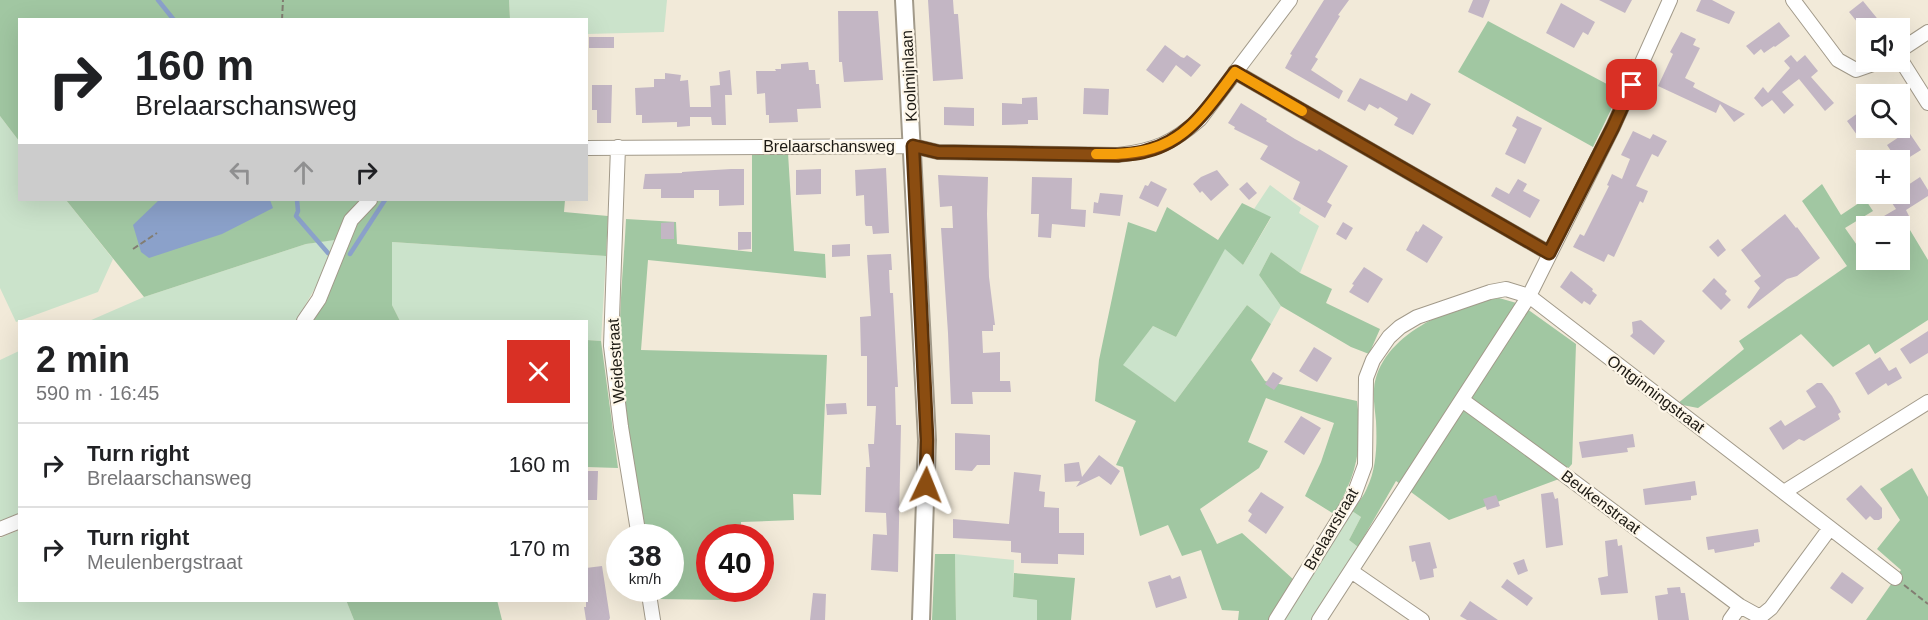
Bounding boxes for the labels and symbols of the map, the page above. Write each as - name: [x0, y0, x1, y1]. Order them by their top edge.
- street label: Koolmijnlaan: [898, 30, 920, 122]
- pin: [1606, 59, 1657, 110]
- street label: Brelaarschansweg: [763, 138, 895, 155]
- street label: Weidestraat: [605, 317, 627, 404]
- street label: Ontginningstraat: [1604, 352, 1708, 436]
- position arrow: [894, 453, 958, 517]
- street label: Beukenstraat: [1558, 467, 1644, 537]
- street label: Brelaarstraat: [1301, 485, 1362, 573]
- speed limit sign: 40: [696, 524, 774, 602]

